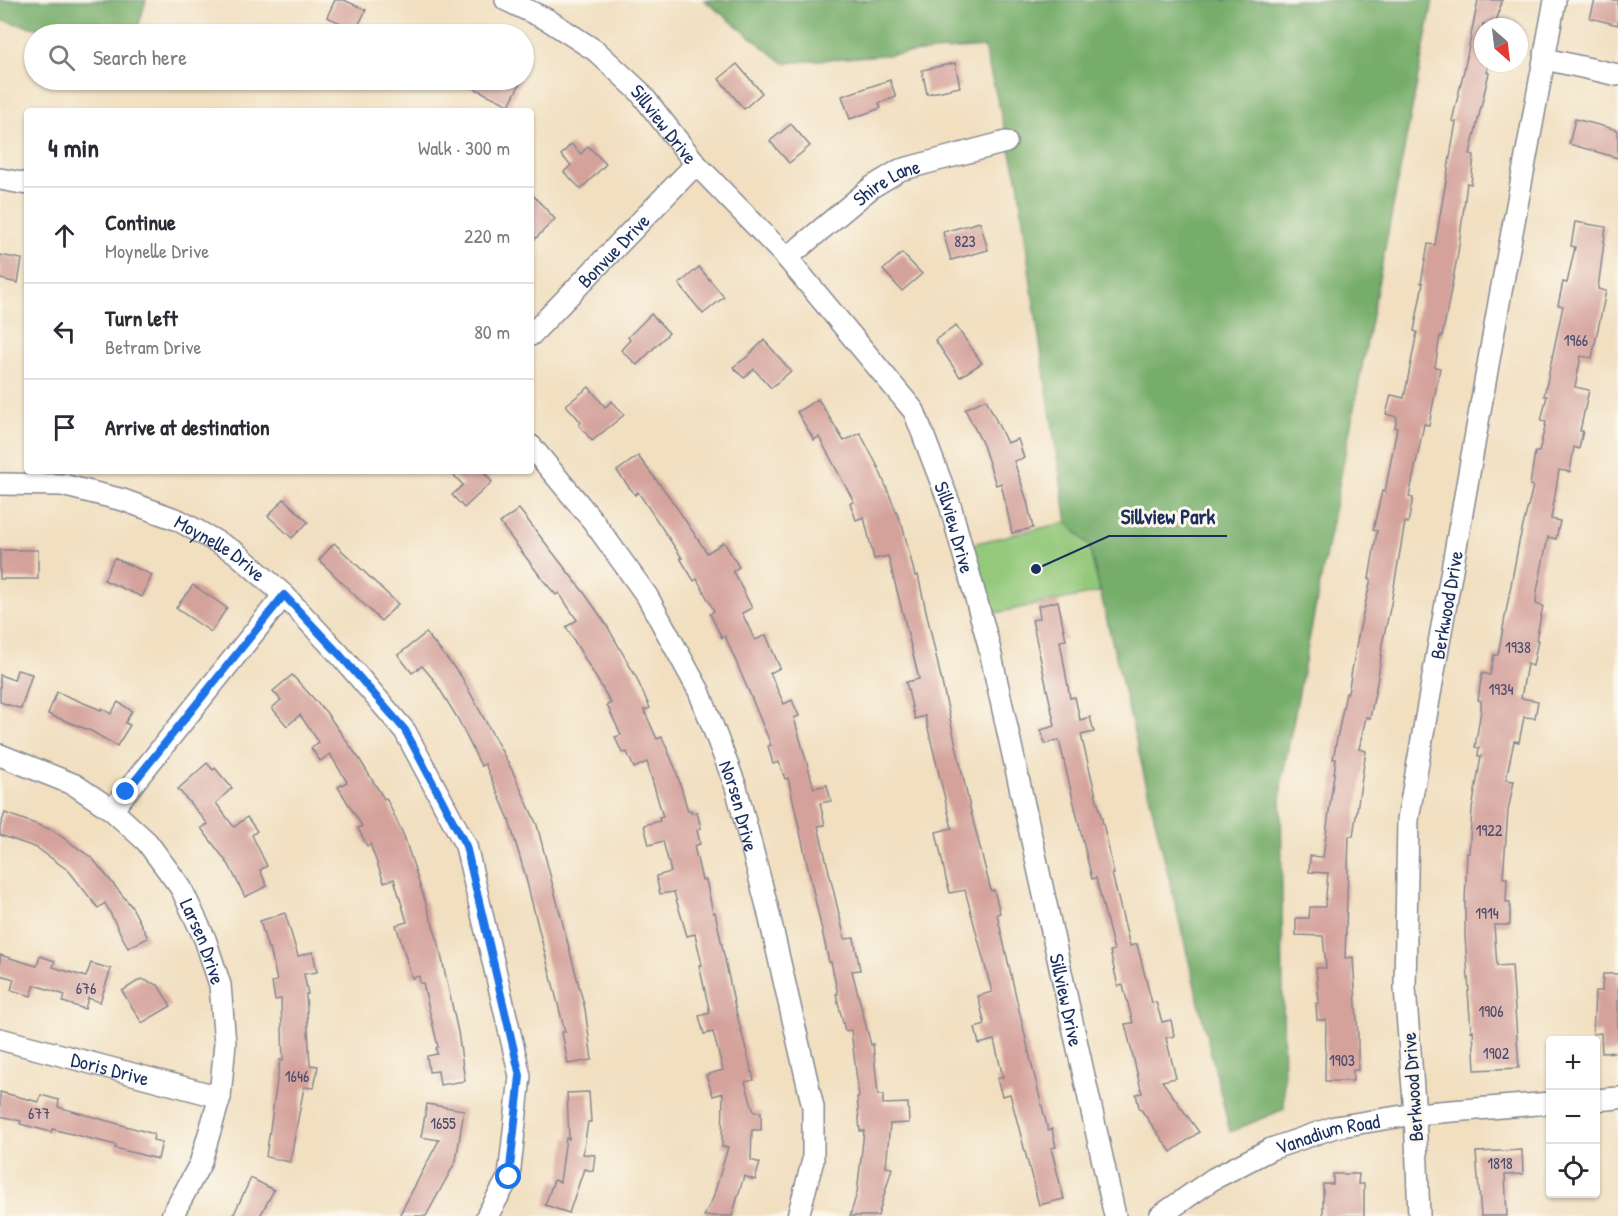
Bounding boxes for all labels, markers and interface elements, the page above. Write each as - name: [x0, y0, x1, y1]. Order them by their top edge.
- north arrow: [1474, 18, 1528, 72]
- search box: [24, 24, 534, 90]
- icon: search: [45, 41, 78, 74]
- text: Search here: [93, 42, 187, 72]
- street label: Sillview Drive: [626, 77, 704, 169]
- text: 4 min: [48, 130, 99, 165]
- text: Walk · 300 m: [418, 134, 510, 161]
- street label: Shire Lane: [846, 152, 923, 212]
- text: Continue: [105, 207, 176, 237]
- street label: Bonvue Drive: [571, 207, 655, 293]
- icon: ahead: [48, 219, 81, 252]
- text: 220 m: [464, 222, 510, 249]
- house number: 823: [954, 230, 976, 252]
- text: Moynelle Drive: [105, 237, 209, 264]
- text: Turn left: [105, 303, 178, 333]
- icon: left: [48, 315, 81, 348]
- text: 80 m: [474, 318, 510, 345]
- house number: 1966: [1564, 329, 1588, 351]
- text: Betram Drive: [105, 333, 201, 360]
- icon: arrive: [48, 411, 81, 444]
- text: Arrive at destination: [105, 412, 270, 442]
- street label: Sillview Drive: [929, 477, 982, 576]
- callout: Sillview Park: [1109, 497, 1227, 536]
- text: Sillview Park: [1121, 502, 1216, 531]
- street label: Moynelle Drive: [170, 507, 272, 587]
- street label: Berkwood Drive: [1423, 548, 1469, 661]
- house number: 1938: [1505, 636, 1531, 658]
- house number: 1934: [1489, 678, 1513, 700]
- street label: Norsen Drive: [713, 756, 766, 854]
- route end: [112, 778, 138, 804]
- house number: 1922: [1476, 819, 1503, 841]
- street label: Larsen Drive: [174, 894, 232, 987]
- house number: 1914: [1475, 902, 1499, 924]
- street label: Sillview Drive: [1044, 951, 1091, 1049]
- house number: 676: [76, 977, 96, 999]
- house number: 1906: [1478, 1000, 1504, 1022]
- street label: Berkwood Drive: [1395, 1031, 1429, 1143]
- map controls: [1546, 1036, 1600, 1198]
- button: +: [1546, 1036, 1600, 1090]
- house number: 1902: [1483, 1042, 1510, 1064]
- street label: Doris Drive: [68, 1045, 152, 1091]
- house number: 1903: [1329, 1049, 1355, 1071]
- house number: 1646: [285, 1065, 309, 1087]
- button: −: [1546, 1090, 1600, 1144]
- house number: 677: [28, 1102, 50, 1124]
- street label: Vanadium Road: [1272, 1106, 1382, 1160]
- house number: 1655: [430, 1112, 456, 1134]
- button: locate: [1546, 1144, 1600, 1198]
- house number: 1818: [1487, 1152, 1513, 1174]
- route start: [495, 1163, 521, 1189]

